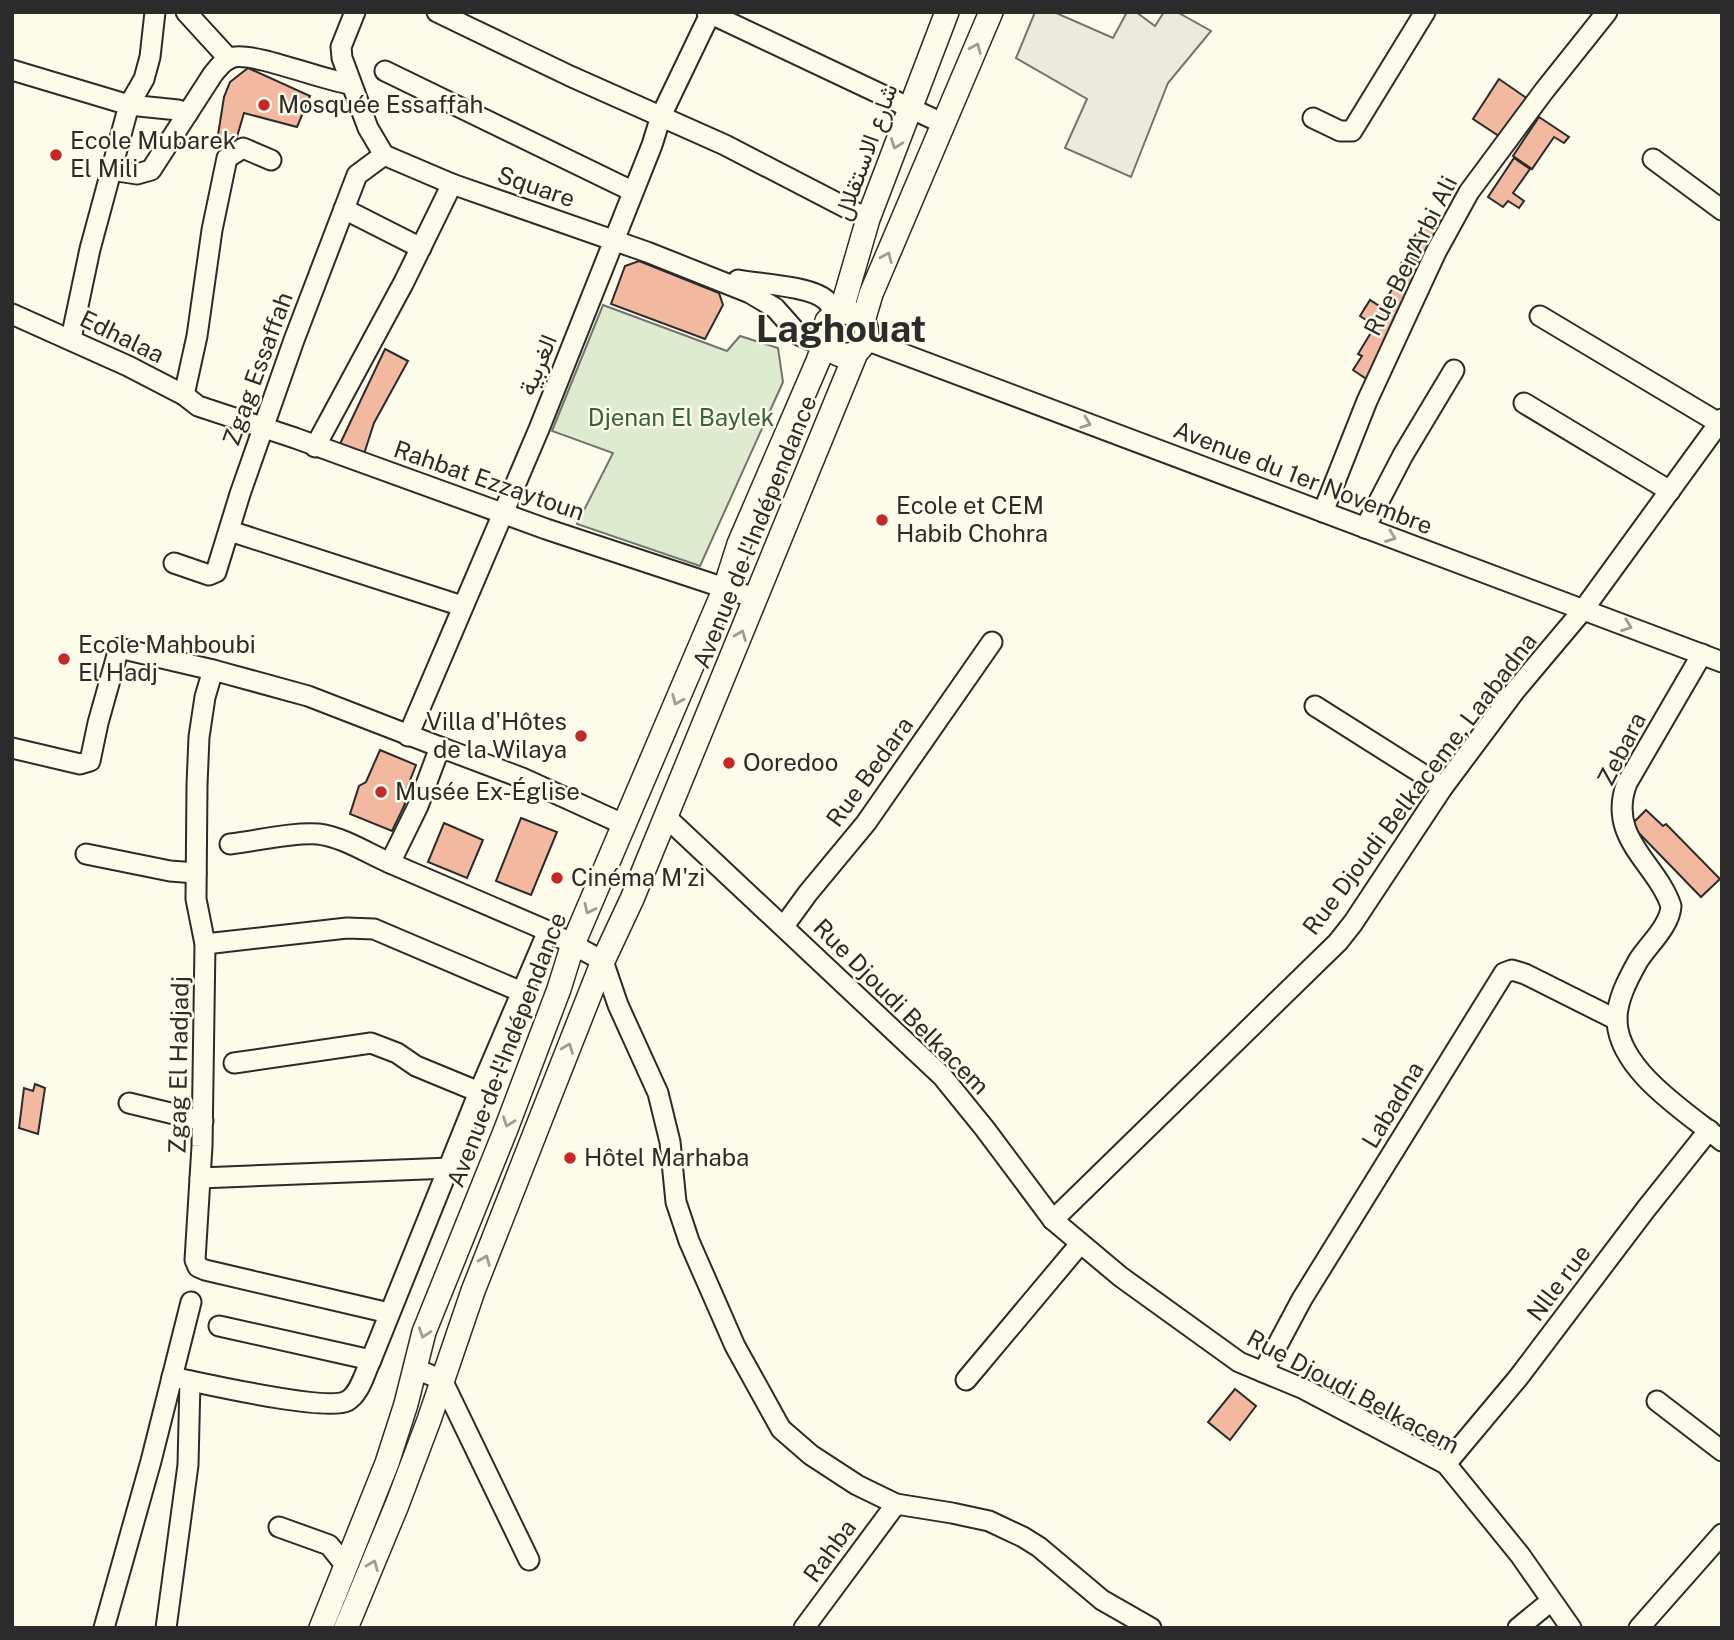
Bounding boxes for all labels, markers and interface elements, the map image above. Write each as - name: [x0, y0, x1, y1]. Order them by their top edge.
- one-way arrow: [968, 43, 982, 55]
- street label: شارع الاستقلال: [827, 80, 906, 225]
- place label: Mosquée Essaffah: [278, 90, 483, 118]
- marker: Mosquée Essaffah: [256, 97, 272, 113]
- place label: Ecole Mubarek El Mili: [70, 126, 236, 182]
- one-way arrow: [890, 138, 904, 150]
- marker: Ecole Mubarek El Mili: [48, 147, 64, 163]
- street label: Square: [494, 160, 579, 212]
- street label: Rue BenArbi Ali: [1358, 171, 1462, 340]
- one-way arrow: [879, 252, 893, 265]
- street label: Zgag Essaffah: [216, 288, 298, 449]
- street label: Edhalaa: [76, 304, 169, 368]
- district label: Laghouat: [756, 306, 926, 351]
- street label: الغربية: [512, 330, 564, 400]
- street label: Avenue de l'Indépendance: [686, 391, 822, 672]
- park label: Djenan El Baylek: [588, 403, 774, 431]
- one-way arrow: [1080, 414, 1092, 428]
- street label: Avenue du 1er Novembre: [1170, 415, 1437, 539]
- street label: Rahbat Ezzaytoun: [390, 434, 588, 526]
- place label: Ecole et CEM Habib Chohra: [896, 491, 1048, 547]
- marker: Ecole et CEM Habib Chohra: [874, 512, 890, 528]
- one-way arrow: [1384, 529, 1396, 543]
- one-way arrow: [1620, 618, 1632, 632]
- street label: Rue Djoudi Belkaceme, Laabadna: [1297, 627, 1542, 940]
- one-way arrow: [732, 629, 746, 641]
- place label: Ecole Mahboubi El Hadj: [78, 630, 256, 686]
- marker: Ecole Mahboubi El Hadj: [56, 651, 72, 667]
- one-way arrow: [671, 692, 685, 705]
- place label: Villa d'Hôtes de la Wilaya: [426, 707, 567, 763]
- street label: Zebara: [1591, 707, 1651, 790]
- street label: Rue Bedara: [820, 711, 918, 832]
- marker: Villa d'Hôtes de la Wilaya: [573, 728, 589, 744]
- place label: Ooredoo: [743, 748, 838, 776]
- marker: Ooredoo: [721, 755, 737, 771]
- place label: Musée Ex-Église: [395, 777, 580, 805]
- marker: Musée Ex-Église: [373, 784, 389, 800]
- place label: Cinéma M'zi: [571, 863, 705, 891]
- marker: Cinéma M'zi: [549, 870, 565, 886]
- one-way arrow: [583, 902, 597, 915]
- street label: Avenue de l'Indépendance: [441, 908, 571, 1191]
- street label: Rue Djoudi Belkacem: [808, 913, 995, 1100]
- street label: Zgag El Hadjadj: [162, 976, 194, 1154]
- one-way arrow: [560, 1042, 574, 1054]
- street label: Labadna: [1355, 1056, 1429, 1153]
- one-way arrow: [502, 1115, 516, 1127]
- place label: Hôtel Marhaba: [584, 1143, 749, 1171]
- marker: Hôtel Marhaba: [562, 1150, 578, 1166]
- street label: Nlle rue: [1521, 1239, 1596, 1326]
- one-way arrow: [477, 1254, 491, 1266]
- street label: Rue Djoudi Belkacem: [1242, 1323, 1464, 1459]
- one-way arrow: [418, 1327, 433, 1339]
- street label: Rahba: [797, 1514, 861, 1587]
- one-way arrow: [364, 1560, 378, 1572]

